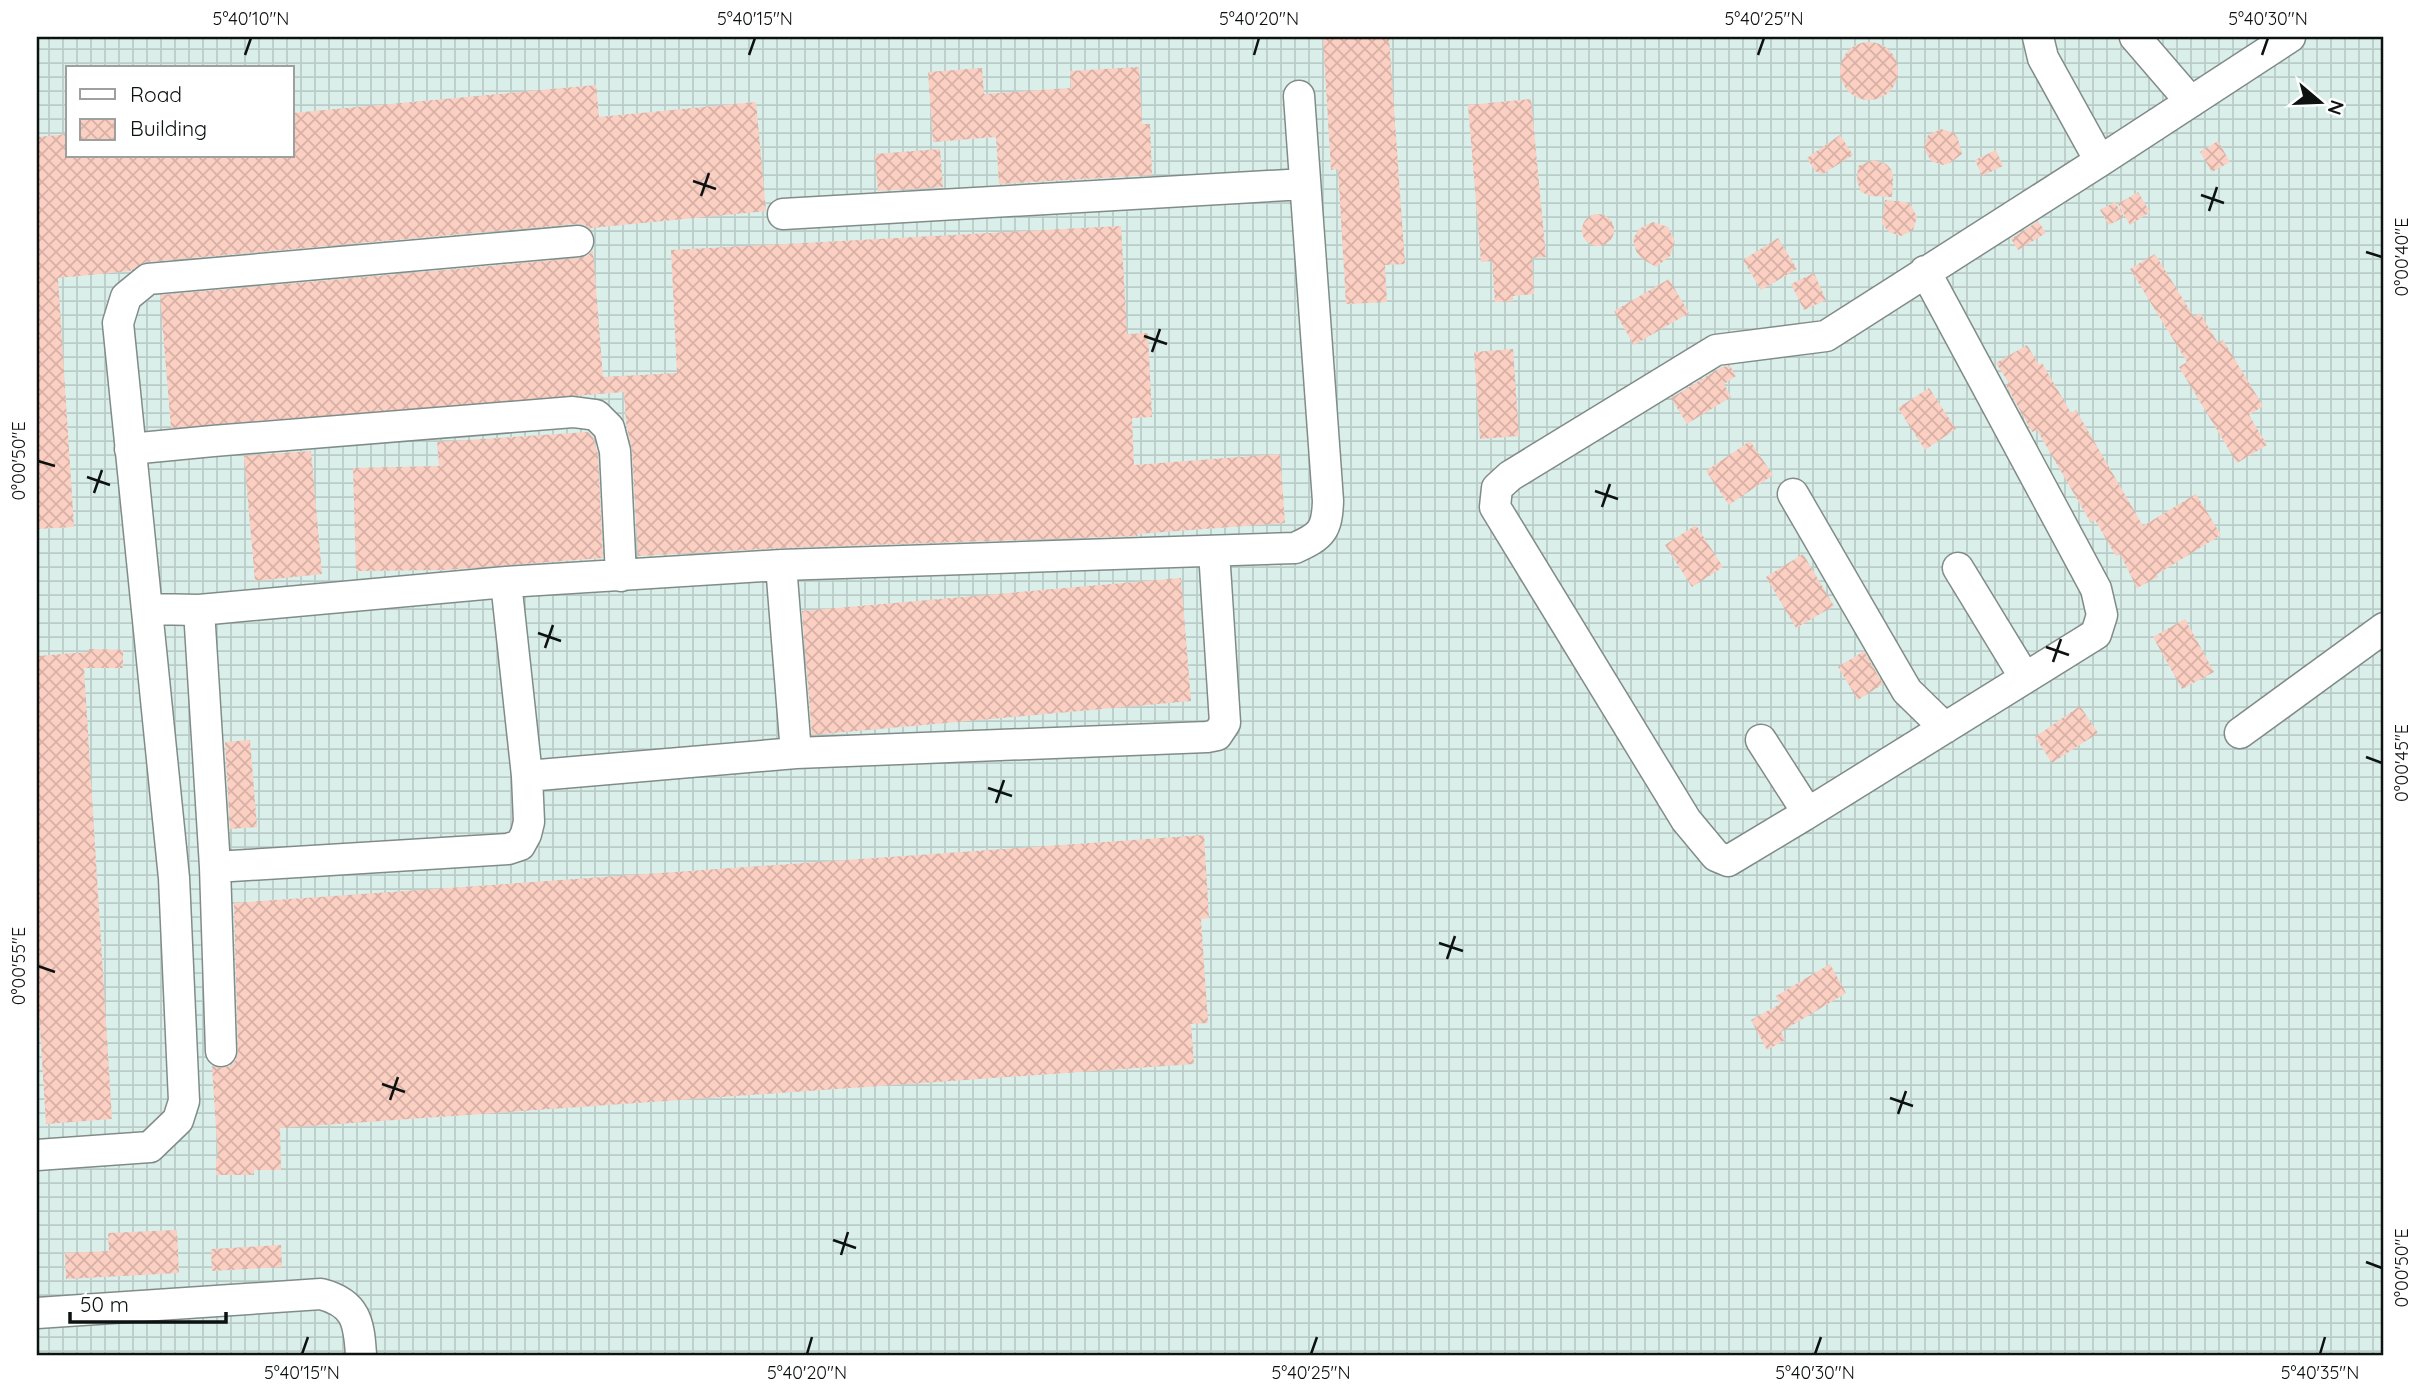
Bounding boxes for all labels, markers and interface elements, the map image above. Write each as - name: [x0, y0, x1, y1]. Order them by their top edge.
- text: 5°40'10"N: [213, 7, 289, 30]
- text: 5°40'15"N: [717, 7, 793, 30]
- text: 5°40'20"N: [1219, 7, 1299, 30]
- text: 5°40'25"N: [1724, 7, 1804, 30]
- text: 5°40'30"N: [2228, 7, 2308, 30]
- legend: [66, 66, 294, 158]
- north arrow: [2284, 66, 2354, 136]
- text: Road: [130, 81, 182, 107]
- text: N: [2322, 97, 2350, 118]
- text: Building: [130, 115, 207, 141]
- text: 0°00'40"E: [2390, 218, 2413, 296]
- text: 0°00'50"E: [7, 421, 30, 501]
- text: 0°00'45"E: [2390, 724, 2413, 802]
- text: 0°00'55"E: [7, 927, 30, 1005]
- text: 0°00'50"E: [2390, 1228, 2413, 1308]
- scale bar: [70, 1280, 226, 1324]
- text: 50 m: [80, 1291, 129, 1317]
- text: 5°40'15"N: [264, 1361, 340, 1384]
- text: 5°40'20"N: [767, 1361, 847, 1384]
- text: 5°40'25"N: [1271, 1361, 1351, 1384]
- text: 5°40'30"N: [1775, 1361, 1855, 1384]
- text: 5°40'35"N: [2281, 1361, 2359, 1384]

